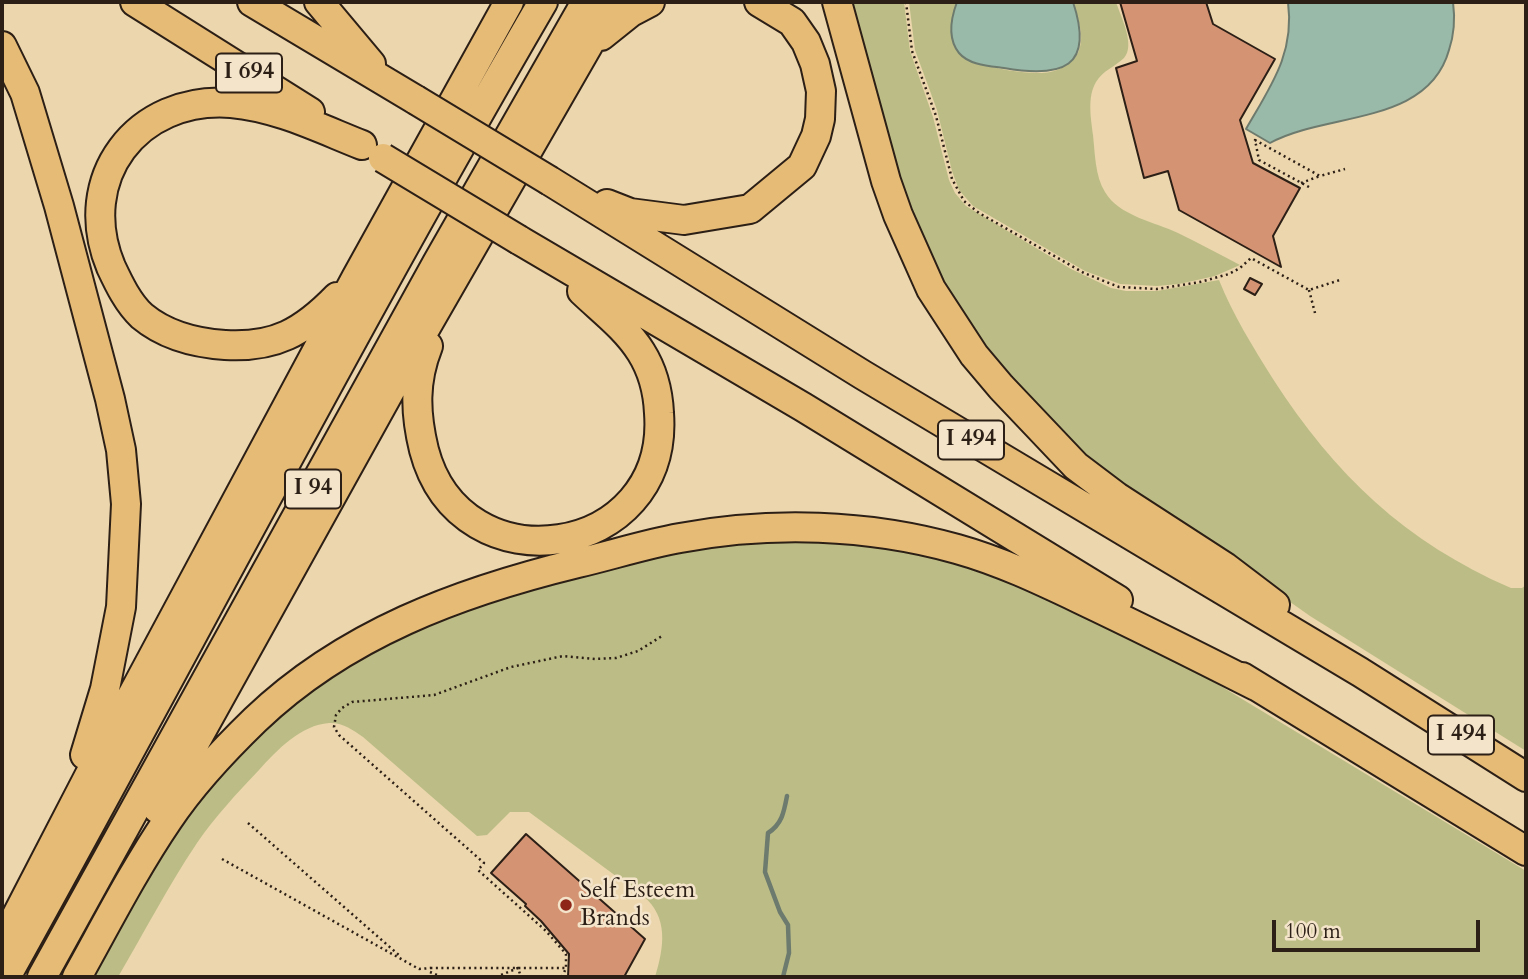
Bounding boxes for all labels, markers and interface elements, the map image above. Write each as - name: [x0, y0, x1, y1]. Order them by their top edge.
- road number: I 694: [216, 54, 282, 92]
- road number: I 494: [938, 420, 1004, 460]
- road number: I 94: [285, 470, 341, 509]
- road number: I 494: [1428, 716, 1494, 754]
- place label: Self Esteem Brands: [580, 877, 695, 933]
- marker: Self Esteem Brands: [558, 897, 574, 913]
- scale bar: [1276, 906, 1484, 950]
- text: 100 m: [1285, 917, 1341, 946]

